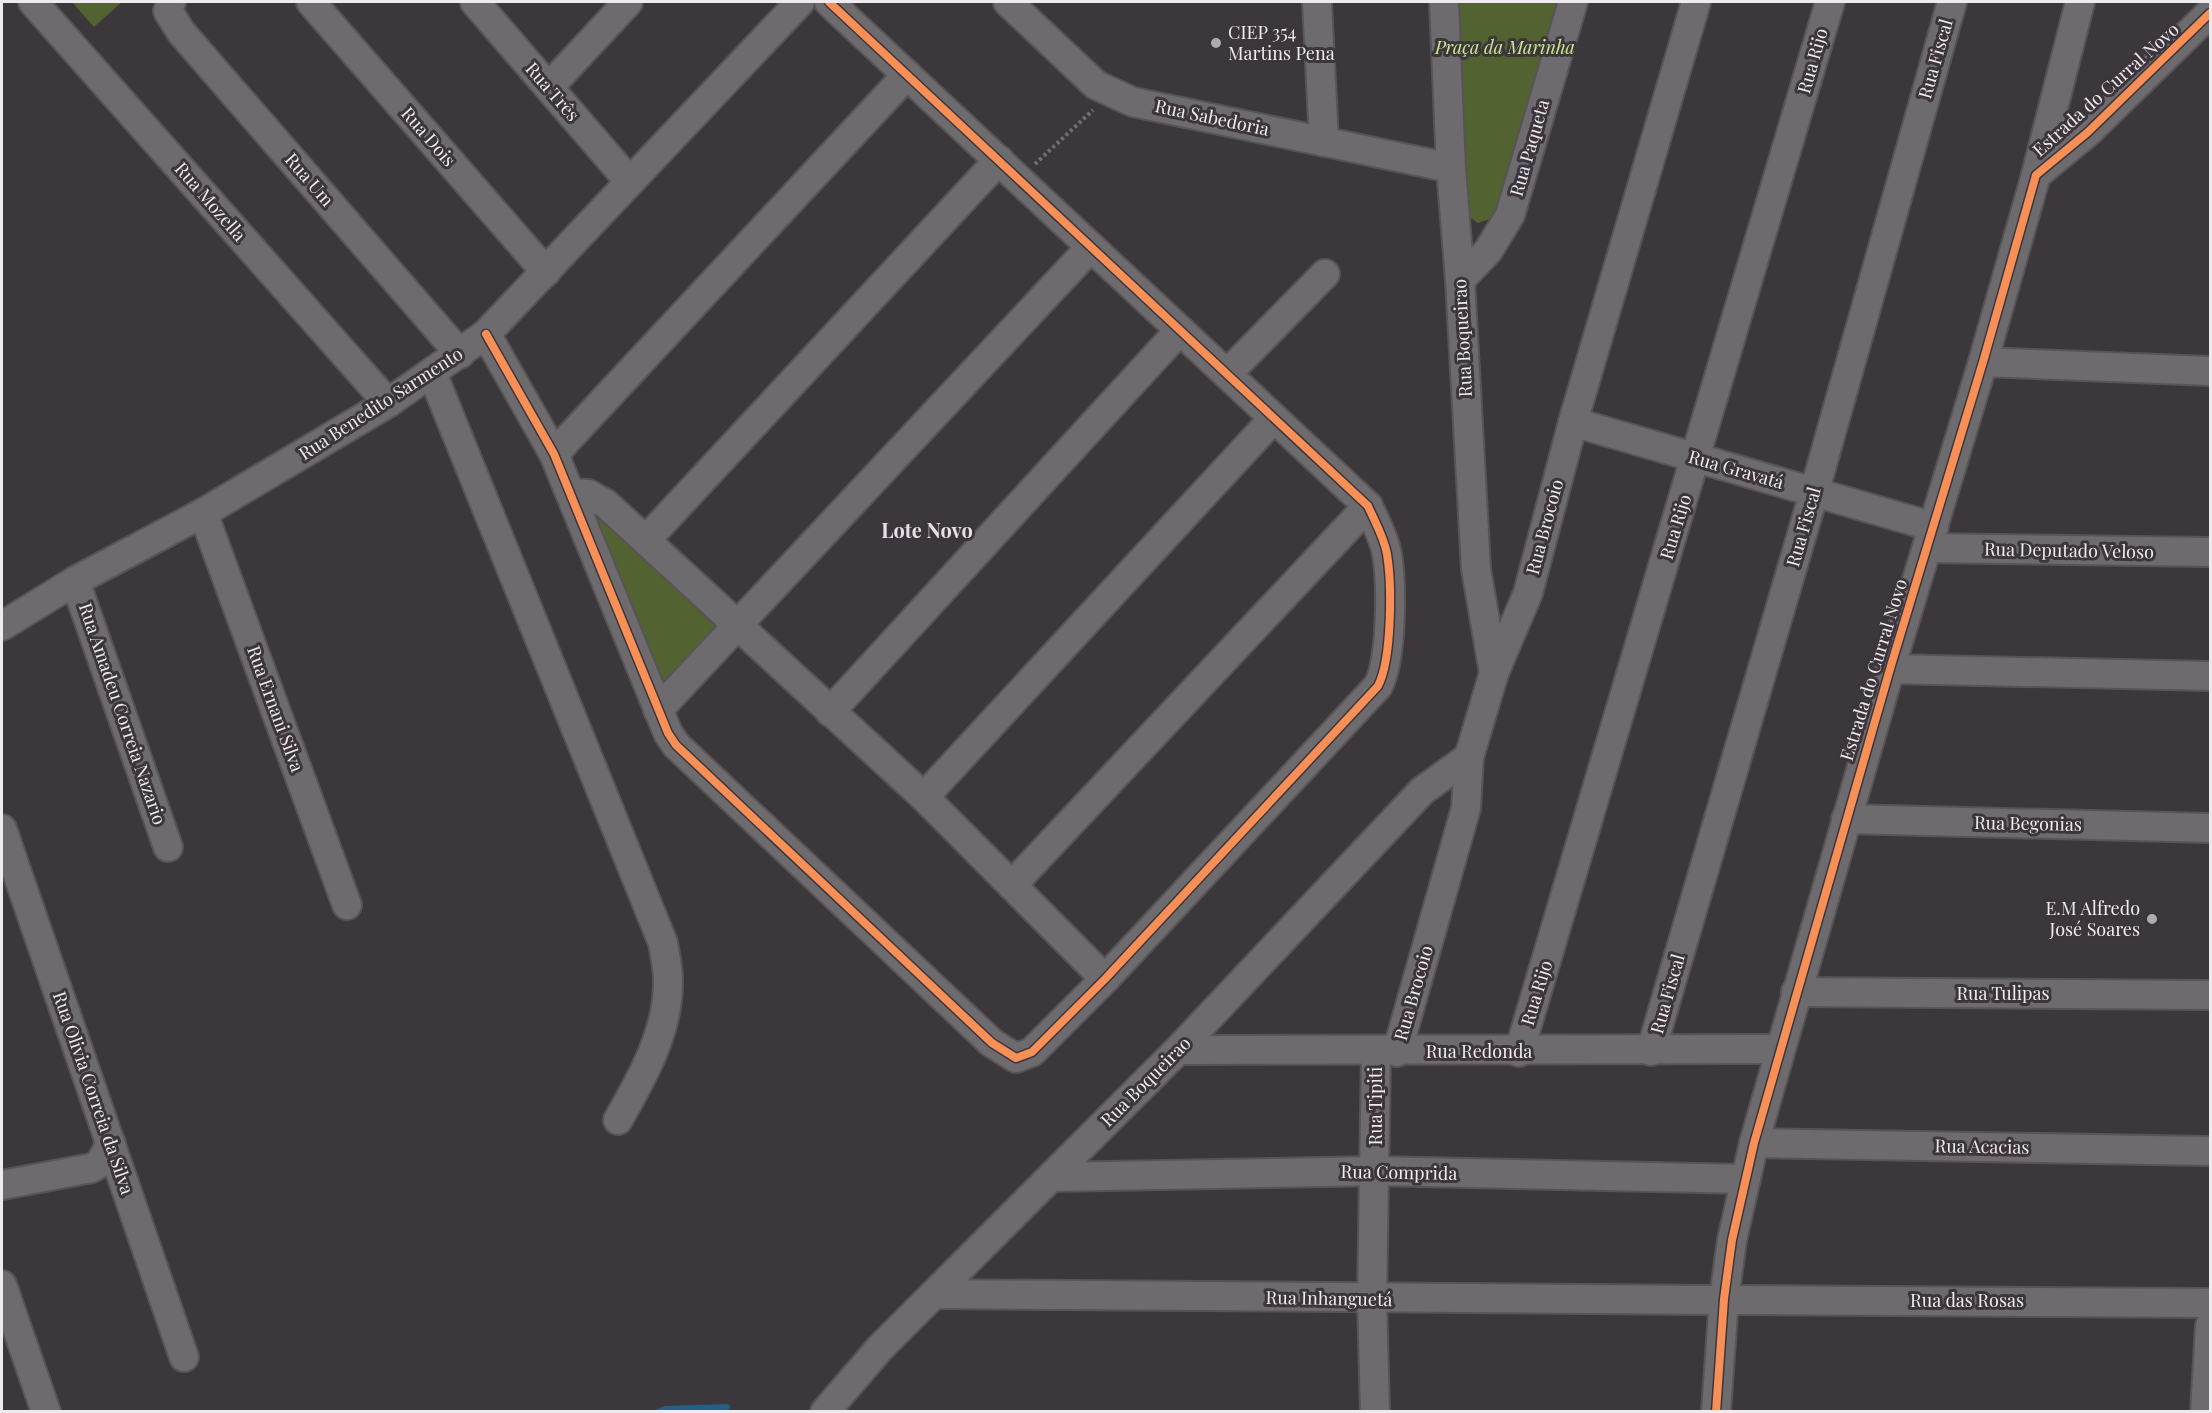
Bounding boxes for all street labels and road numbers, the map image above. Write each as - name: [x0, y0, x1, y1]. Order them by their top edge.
- street label: Rua Fiscal: [1912, 16, 1958, 101]
- street label: Estrada do Curral Novo: [2027, 17, 2184, 161]
- street label: Rua Rijo: [1791, 25, 1833, 96]
- street label: Rua Três: [520, 57, 585, 126]
- street label: Rua Sabedoria: [1153, 93, 1271, 141]
- street label: Rua Paqueta: [1504, 96, 1554, 199]
- street label: Rua Dois: [396, 101, 461, 171]
- street label: Rua Um: [280, 148, 340, 211]
- street label: Rua Mozella: [170, 157, 252, 246]
- street label: Rua Boqueirao: [1447, 278, 1477, 398]
- street label: Rua Benedito Sarmento: [294, 341, 467, 465]
- street label: Rua Gravatá: [1686, 444, 1787, 494]
- street label: Rua Brocoio: [1520, 476, 1568, 577]
- street label: Rua Fiscal: [1780, 484, 1826, 569]
- street label: Rua Rijo: [1654, 491, 1696, 562]
- street label: Rua Deputado Veloso: [1984, 537, 2154, 563]
- street label: Estrada do Curral Novo: [1834, 576, 1912, 764]
- street label: Rua Amadeu Correia Nazario: [74, 600, 172, 828]
- street label: Rua Ernani Silva: [242, 642, 310, 775]
- street label: Rua Begonias: [1974, 810, 2082, 836]
- street label: Rua Brocoio: [1388, 942, 1438, 1043]
- street label: Rua Fiscal: [1644, 951, 1690, 1036]
- street label: Rua Rijo: [1515, 957, 1557, 1028]
- street label: Rua Tulipas: [1956, 981, 2050, 1005]
- street label: Rua Olivia Correia da Silva: [48, 988, 140, 1197]
- street label: Rua Boqueirao: [1095, 1031, 1196, 1132]
- street label: Rua Redonda: [1426, 1039, 1532, 1063]
- street label: Rua Tipiti: [1363, 1067, 1387, 1145]
- street label: Rua Acacias: [1934, 1133, 2030, 1159]
- street label: Rua Comprida: [1340, 1159, 1458, 1185]
- street label: Rua Inhanguetá: [1265, 1285, 1393, 1311]
- street label: Rua das Rosas: [1910, 1288, 2024, 1312]

